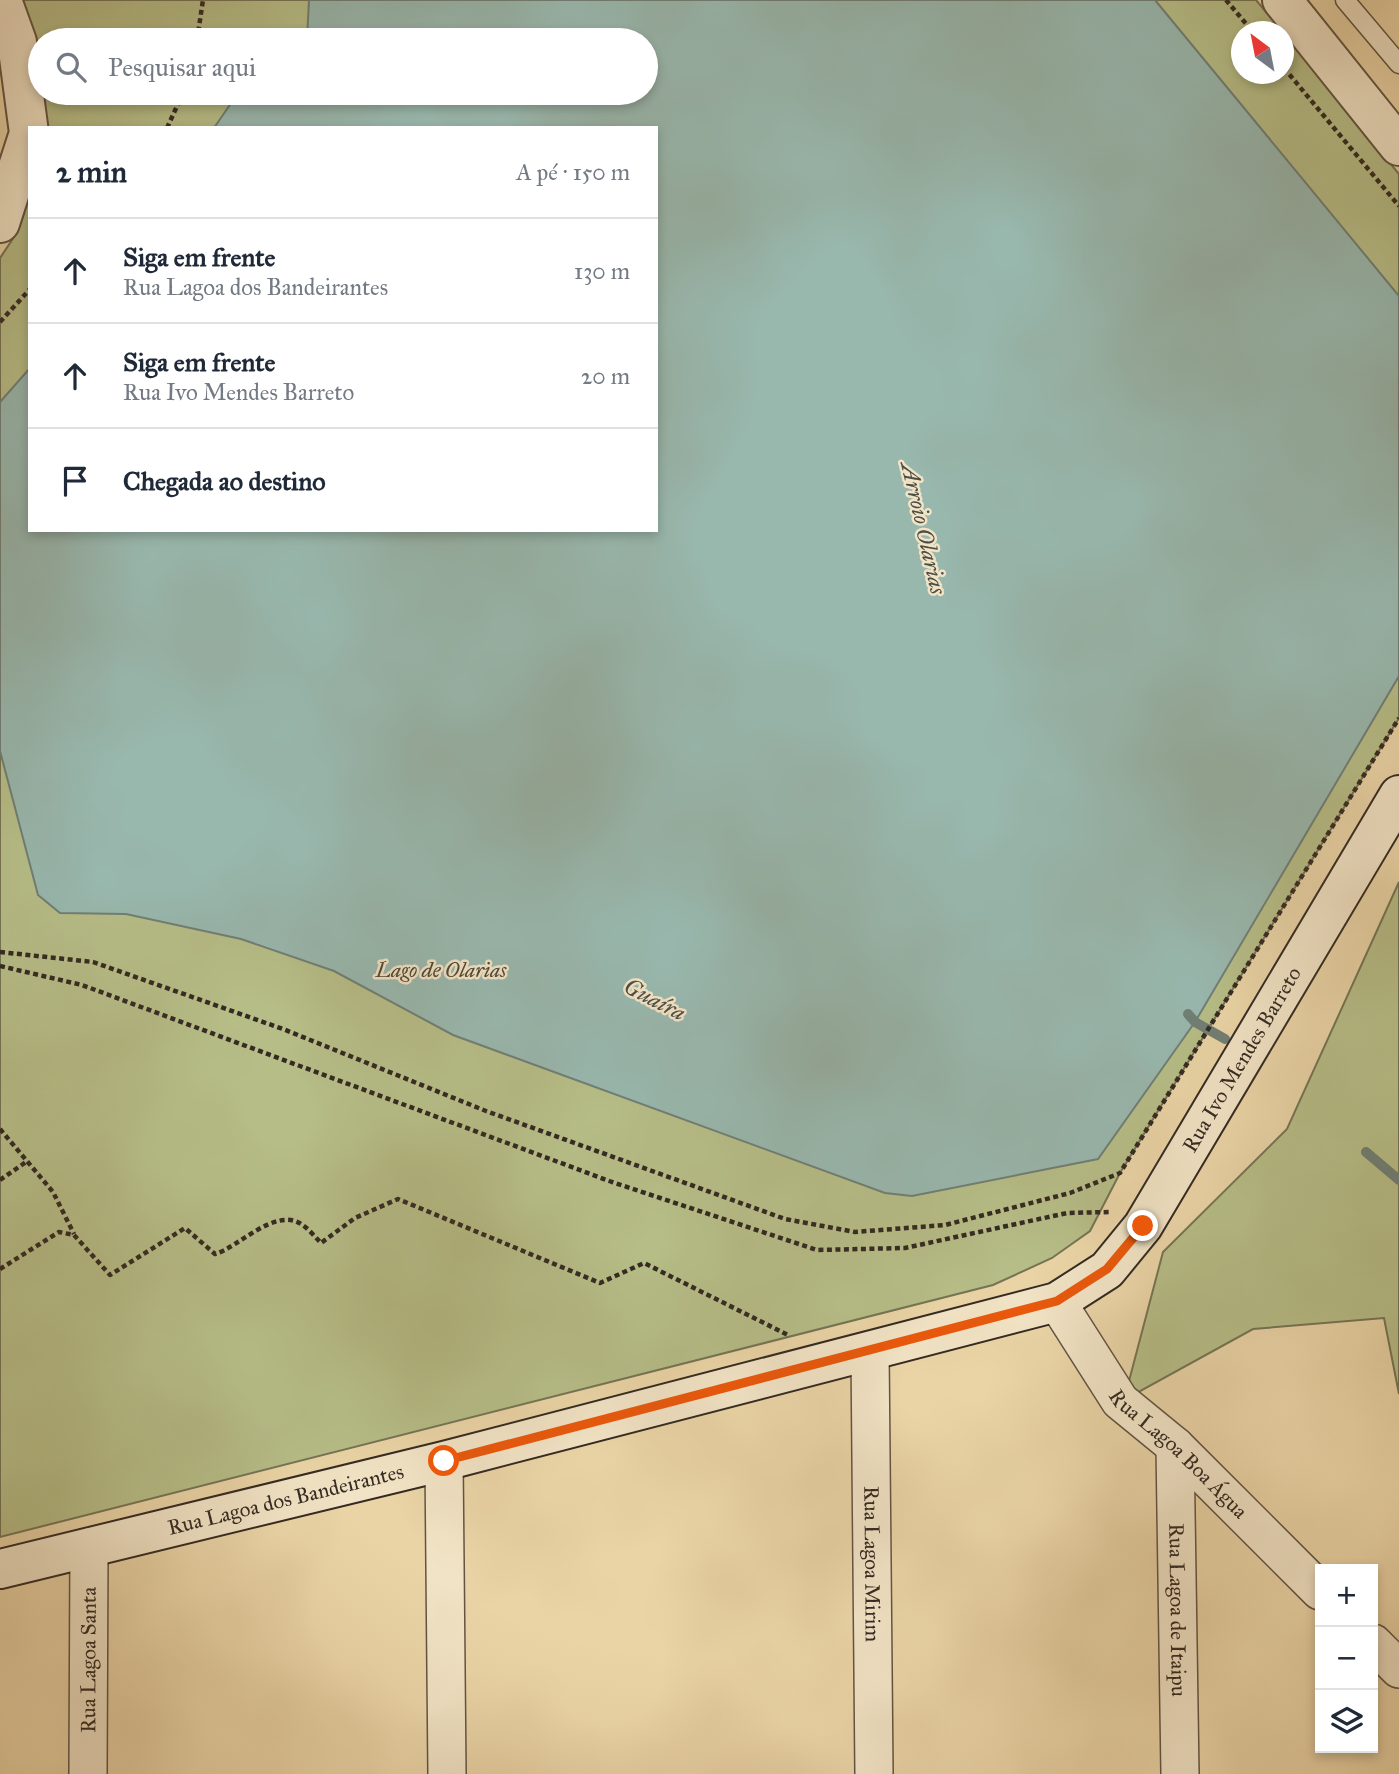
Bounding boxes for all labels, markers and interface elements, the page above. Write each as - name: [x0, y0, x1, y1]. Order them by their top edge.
- north arrow: [1231, 21, 1294, 84]
- search box: [28, 28, 658, 105]
- icon: search: [52, 48, 90, 86]
- text: Pesquisar aqui: [108, 51, 256, 83]
- text: 2 min: [56, 154, 127, 190]
- text: A pé · 150 m: [516, 158, 630, 186]
- text: Siga em frente: [123, 241, 275, 273]
- icon: ahead: [56, 252, 94, 290]
- text: 130 m: [574, 257, 630, 285]
- text: Rua Lagoa dos Bandeirantes: [123, 273, 388, 301]
- text: Siga em frente: [123, 346, 275, 378]
- icon: ahead: [56, 357, 94, 395]
- text: 20 m: [581, 362, 630, 390]
- text: Rua Ivo Mendes Barreto: [123, 378, 354, 406]
- water label: Arroio Olarias: [895, 457, 953, 597]
- icon: arrive: [56, 462, 94, 500]
- text: Chegada ao destino: [123, 465, 326, 497]
- park label: Lago de Olarias: [375, 957, 507, 983]
- street label: Rua Ivo Mendes Barreto: [1177, 962, 1307, 1157]
- water label: Guaíra: [619, 972, 691, 1026]
- route end: [1127, 1210, 1158, 1241]
- street label: Rua Lagoa Boa Água: [1103, 1385, 1253, 1524]
- route start: [428, 1445, 459, 1476]
- street label: Rua Lagoa dos Bandeirantes: [165, 1458, 406, 1541]
- street label: Rua Lagoa Mirim: [858, 1486, 886, 1643]
- street label: Rua Lagoa de Itaipu: [1163, 1523, 1192, 1697]
- map controls: [1315, 1564, 1378, 1753]
- button: +: [1315, 1564, 1378, 1627]
- street label: Rua Lagoa Santa: [75, 1587, 102, 1733]
- button: −: [1315, 1627, 1378, 1690]
- button: layers: [1315, 1690, 1378, 1753]

